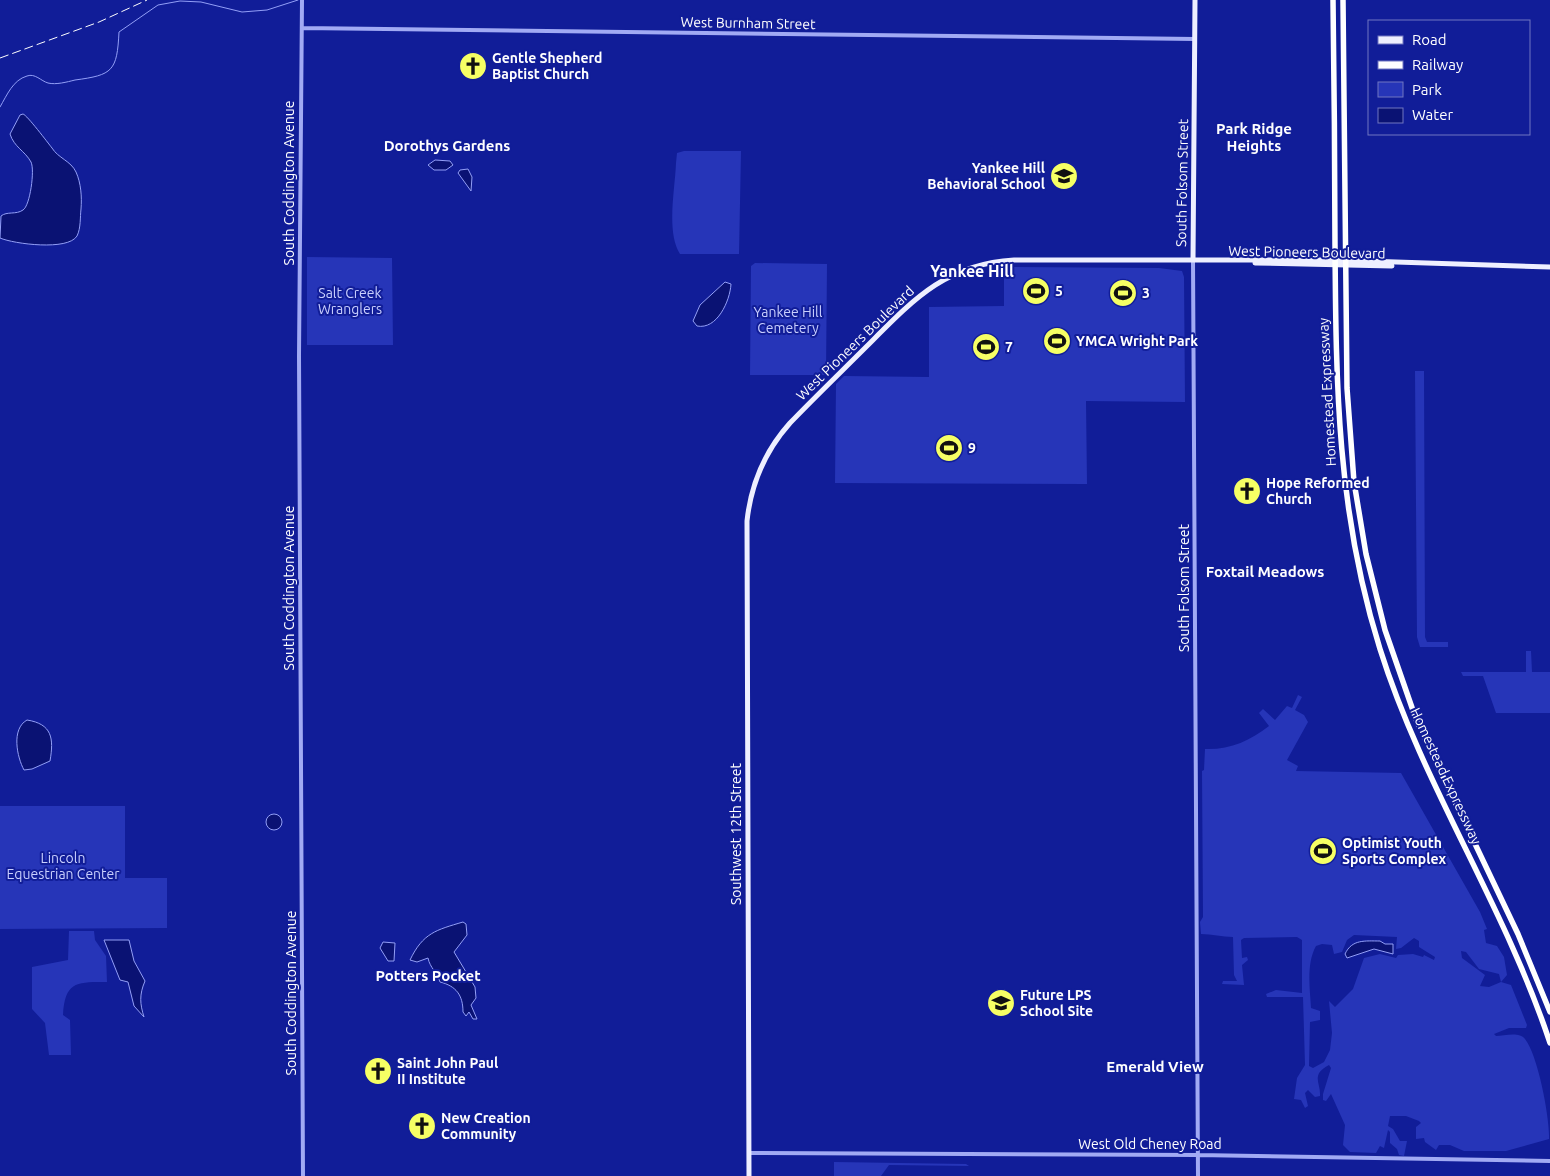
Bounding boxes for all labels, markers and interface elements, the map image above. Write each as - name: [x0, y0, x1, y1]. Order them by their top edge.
- street label: West Burnham Street: [680, 14, 816, 32]
- legend: [1368, 20, 1530, 135]
- text: Road: [1412, 31, 1447, 48]
- place label: Gentle Shepherd Baptist Church: [492, 50, 602, 82]
- church icon: Gentle Shepherd Baptist Church: [458, 51, 488, 81]
- text: Railway: [1412, 56, 1463, 73]
- text: Park: [1412, 81, 1442, 98]
- street label: South Coddington Avenue: [281, 101, 297, 265]
- text: Water: [1412, 106, 1453, 123]
- street label: South Folsom Street: [1173, 118, 1191, 247]
- district label: Park Ridge Heights: [1216, 120, 1292, 154]
- district label: Dorothys Gardens: [384, 137, 510, 154]
- place label: Yankee Hill Behavioral School: [927, 160, 1045, 192]
- school or university icon: Yankee Hill Behavioral School: [1049, 161, 1079, 191]
- street label: West Pioneers Boulevard: [1228, 243, 1386, 261]
- district label: Yankee Hill: [930, 262, 1014, 280]
- sports icon: 5: [1021, 276, 1051, 306]
- sports icon: 3: [1108, 278, 1138, 308]
- street label: West Pioneers Boulevard: [793, 283, 917, 403]
- place label: 5: [1055, 283, 1063, 299]
- park label: Salt Creek Wranglers: [318, 285, 382, 317]
- place label: 3: [1142, 285, 1150, 301]
- park label: Yankee Hill Cemetery: [754, 304, 823, 336]
- street label: Homestead Expressway: [1315, 317, 1339, 467]
- sports icon: YMCA Wright Park: [1042, 326, 1072, 356]
- sports icon: 7: [971, 332, 1001, 362]
- place label: YMCA Wright Park: [1076, 333, 1198, 349]
- place label: 7: [1005, 339, 1013, 355]
- sports icon: 9: [934, 433, 964, 463]
- place label: 9: [968, 440, 976, 456]
- place label: Hope Reformed Church: [1266, 475, 1370, 507]
- church icon: Hope Reformed Church: [1232, 476, 1262, 506]
- street label: South Coddington Avenue: [281, 506, 297, 670]
- street label: South Folsom Street: [1176, 523, 1192, 652]
- district label: Foxtail Meadows: [1206, 563, 1324, 580]
- street label: Homestead Expressway: [1407, 705, 1485, 847]
- street label: Southwest 12th Street: [728, 763, 744, 905]
- place label: Optimist Youth Sports Complex: [1342, 835, 1446, 867]
- sports icon: Optimist Youth Sports Complex: [1308, 836, 1338, 866]
- park label: Lincoln Equestrian Center: [6, 850, 120, 882]
- street label: South Coddington Avenue: [283, 911, 299, 1075]
- district label: Potters Pocket: [375, 967, 481, 984]
- place label: Future LPS School Site: [1020, 987, 1093, 1019]
- school or university icon: Future LPS School Site: [986, 988, 1016, 1018]
- place label: Saint John Paul II Institute: [397, 1055, 498, 1087]
- church icon: Saint John Paul II Institute: [363, 1056, 393, 1086]
- district label: Emerald View: [1106, 1058, 1204, 1075]
- place label: New Creation Community: [441, 1110, 531, 1142]
- church icon: New Creation Community: [407, 1111, 437, 1141]
- street label: West Old Cheney Road: [1078, 1136, 1222, 1152]

